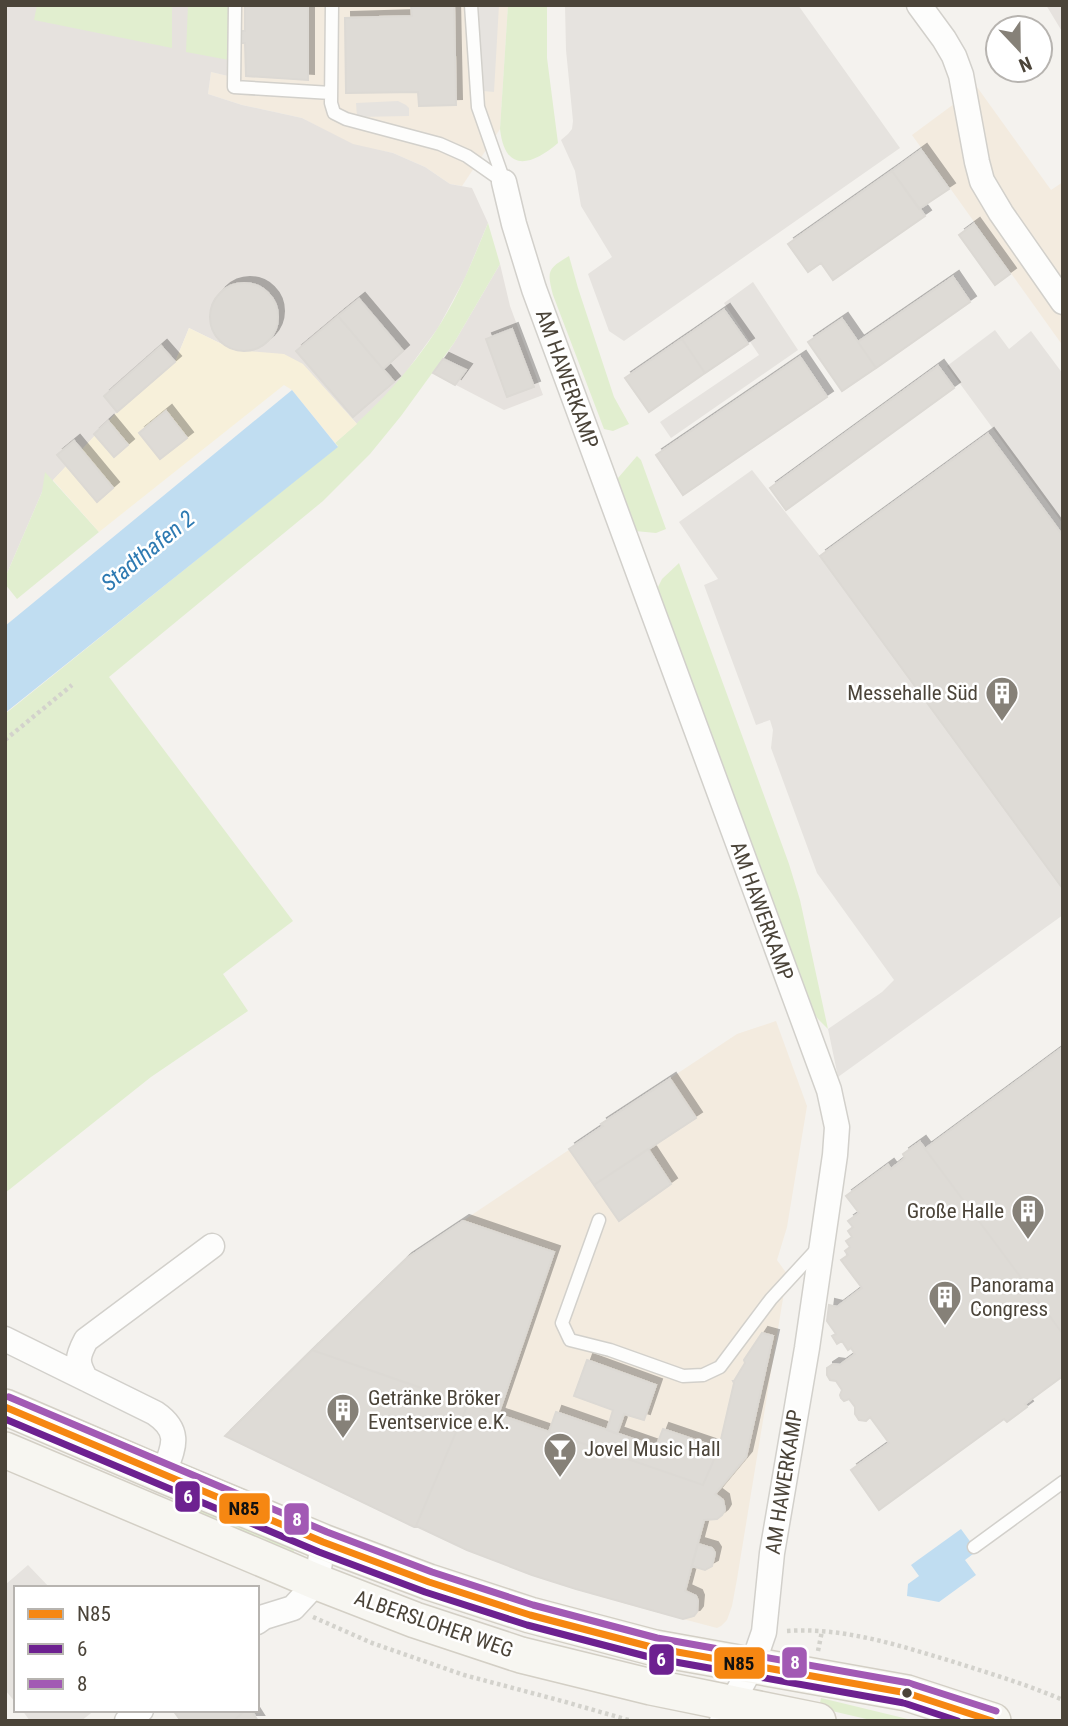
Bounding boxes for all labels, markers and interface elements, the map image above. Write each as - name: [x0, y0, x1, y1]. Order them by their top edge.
- north arrow: [984, 14, 1054, 84]
- text: N: [1015, 51, 1035, 77]
- street label: AM HAWERKAMP: [531, 306, 603, 452]
- water label: Stadthafen 2: [96, 505, 200, 597]
- building icon: Messehalle Süd: [983, 674, 1021, 723]
- place label: Messehalle Süd: [847, 681, 978, 705]
- street label: AM HAWERKAMP: [726, 838, 798, 984]
- building icon: Große Halle: [1009, 1192, 1047, 1241]
- place label: Große Halle: [907, 1199, 1004, 1223]
- place label: Panorama Congress: [970, 1273, 1054, 1321]
- building icon: Panorama Congress: [926, 1278, 964, 1327]
- place label: Getränke Bröker Eventservice e.K.: [368, 1386, 510, 1434]
- building icon: Getränke Bröker Eventservice e.K.: [324, 1391, 362, 1440]
- street label: AM HAWERKAMP: [761, 1408, 807, 1556]
- bar icon: Jovel Music Hall: [541, 1430, 579, 1479]
- place label: Jovel Music Hall: [584, 1437, 721, 1461]
- line badge: 6: [174, 1480, 201, 1513]
- text: 6: [183, 1485, 193, 1508]
- line badge: N85: [218, 1492, 271, 1525]
- text: N85: [229, 1497, 259, 1520]
- line badge: 8: [283, 1502, 310, 1536]
- text: 8: [292, 1508, 302, 1531]
- legend: [14, 1586, 259, 1712]
- street label: ALBERSLOHER WEG: [351, 1586, 517, 1662]
- text: N85: [77, 1602, 111, 1626]
- text: 6: [77, 1637, 87, 1661]
- line badge: 6: [648, 1643, 675, 1676]
- line badge: N85: [713, 1646, 766, 1680]
- line badge: 8: [781, 1646, 808, 1679]
- text: 6: [656, 1648, 666, 1671]
- text: 8: [790, 1651, 800, 1674]
- text: N85: [724, 1652, 754, 1675]
- text: 8: [77, 1672, 87, 1696]
- unlabelled marker: [900, 1686, 914, 1700]

